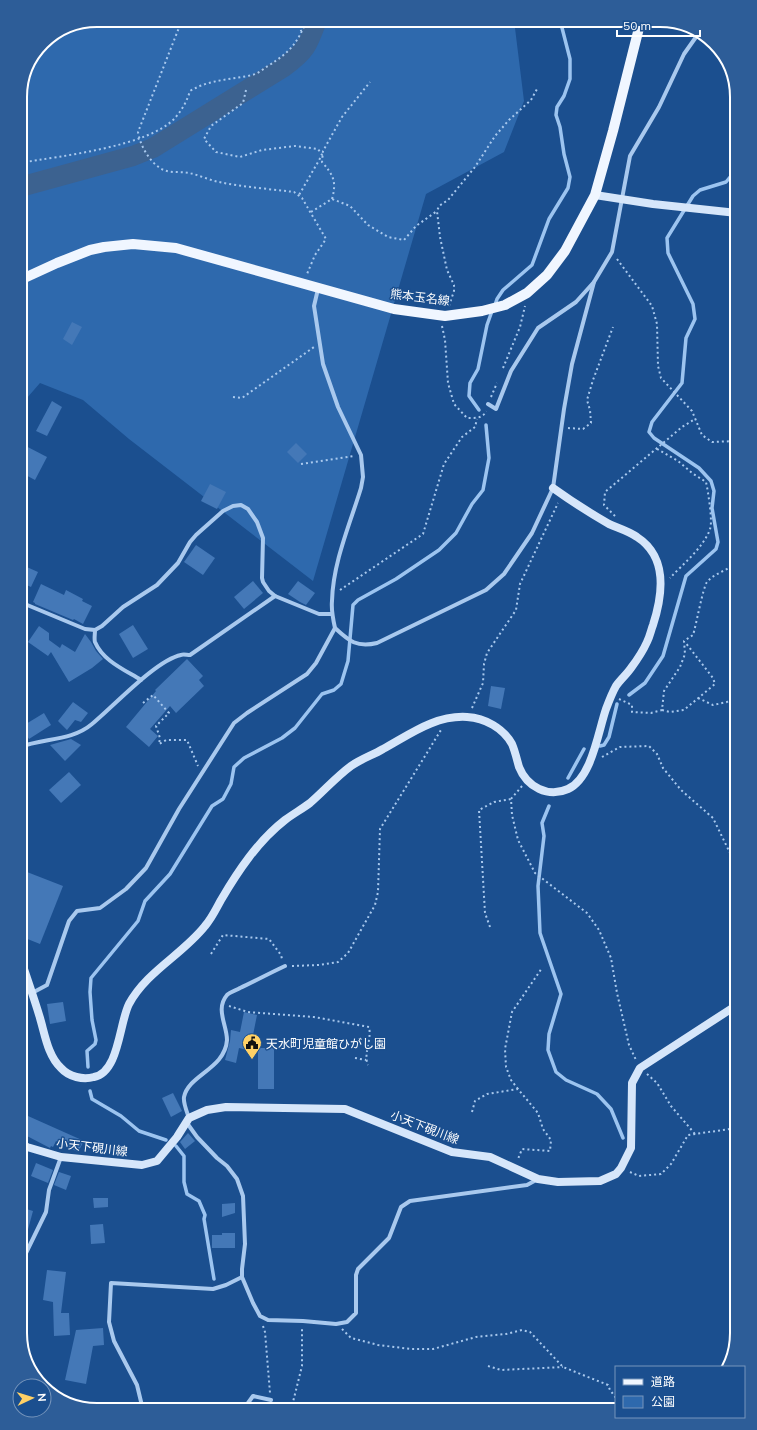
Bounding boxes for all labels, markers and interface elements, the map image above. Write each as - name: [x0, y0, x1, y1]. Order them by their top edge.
- scale bar: [617, 12, 700, 38]
- text: 50 m: [623, 18, 651, 33]
- street label: 熊本玉名線: [389, 286, 451, 308]
- public building icon: 天水町児童館ひがし園: [241, 1032, 263, 1060]
- place label: 天水町児童館ひがし園: [266, 1036, 386, 1051]
- street label: 小天下硯川線: [389, 1107, 461, 1147]
- street label: 小天下硯川線: [55, 1135, 129, 1159]
- legend: [615, 1366, 745, 1418]
- text: 道路: [651, 1374, 675, 1389]
- north arrow: [12, 1378, 52, 1418]
- text: N: [35, 1393, 49, 1402]
- text: 公園: [651, 1394, 675, 1409]

